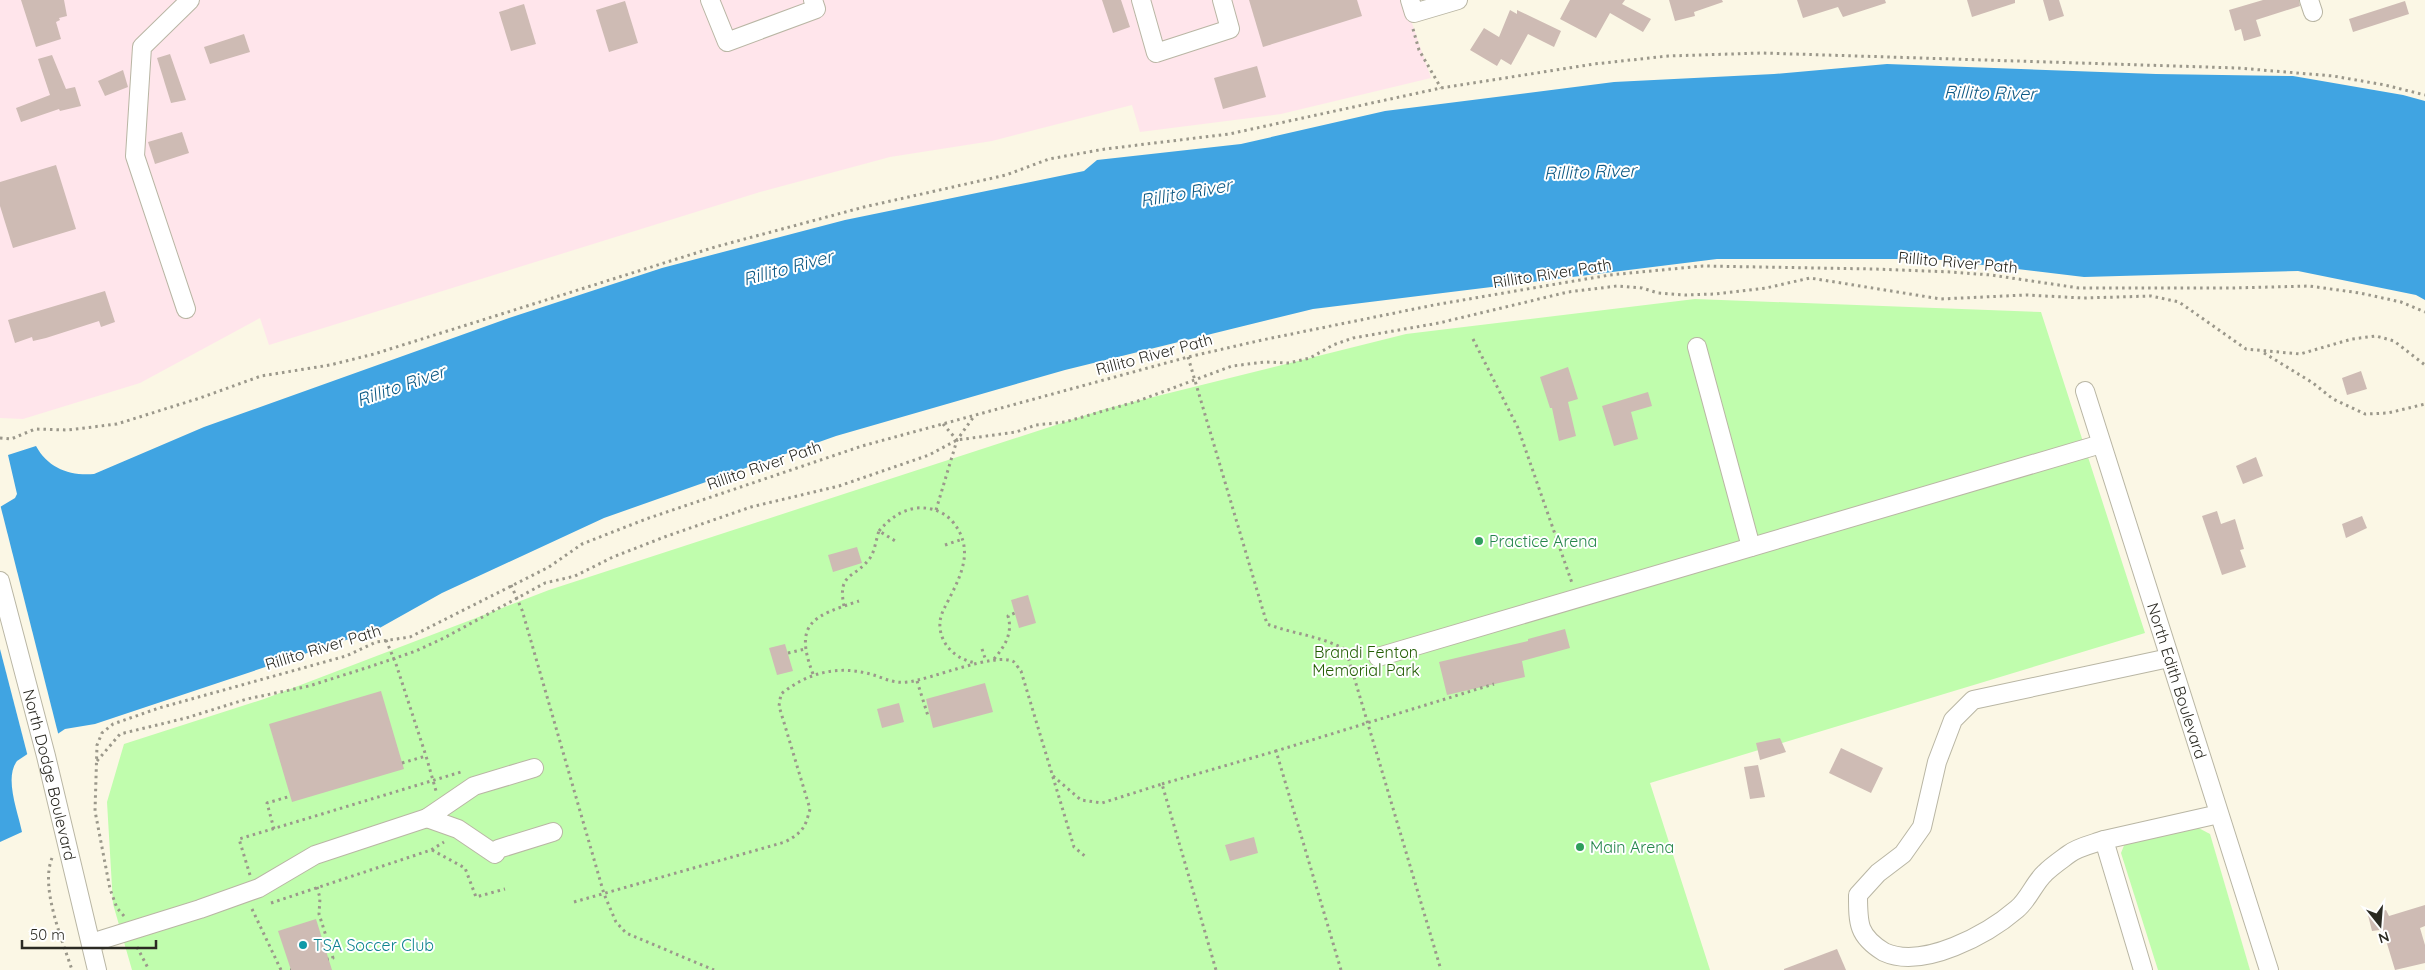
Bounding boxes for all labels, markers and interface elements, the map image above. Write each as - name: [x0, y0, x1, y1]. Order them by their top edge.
- water label: Rillito River: [1944, 80, 2038, 105]
- water label: Rillito River: [1543, 158, 1639, 185]
- water label: Rillito River: [1138, 173, 1235, 212]
- water label: Rillito River: [740, 244, 837, 291]
- street label: Rillito River Path: [1897, 247, 2019, 277]
- street label: Rillito River Path: [1491, 254, 1613, 292]
- street label: Rillito River Path: [1093, 329, 1215, 379]
- water label: Rillito River: [353, 359, 450, 411]
- street label: Rillito River Path: [704, 436, 824, 494]
- place label: Practice Arena: [1489, 531, 1597, 551]
- marker: Practice Arena: [1473, 535, 1485, 547]
- street label: North Edith Boulevard: [2143, 600, 2211, 761]
- street label: Rillito River Path: [263, 620, 383, 674]
- park label: Brandi Fenton Memorial Park: [1312, 642, 1420, 680]
- street label: North Dodge Boulevard: [19, 687, 81, 862]
- place label: Main Arena: [1590, 837, 1674, 857]
- marker: Main Arena: [1574, 841, 1586, 853]
- north arrow: [2355, 900, 2405, 950]
- scale bar: [22, 918, 156, 950]
- text: 50 m: [30, 925, 65, 944]
- text: N: [2376, 927, 2391, 948]
- place label: TSA Soccer Club: [313, 935, 434, 955]
- marker: TSA Soccer Club: [297, 939, 309, 951]

